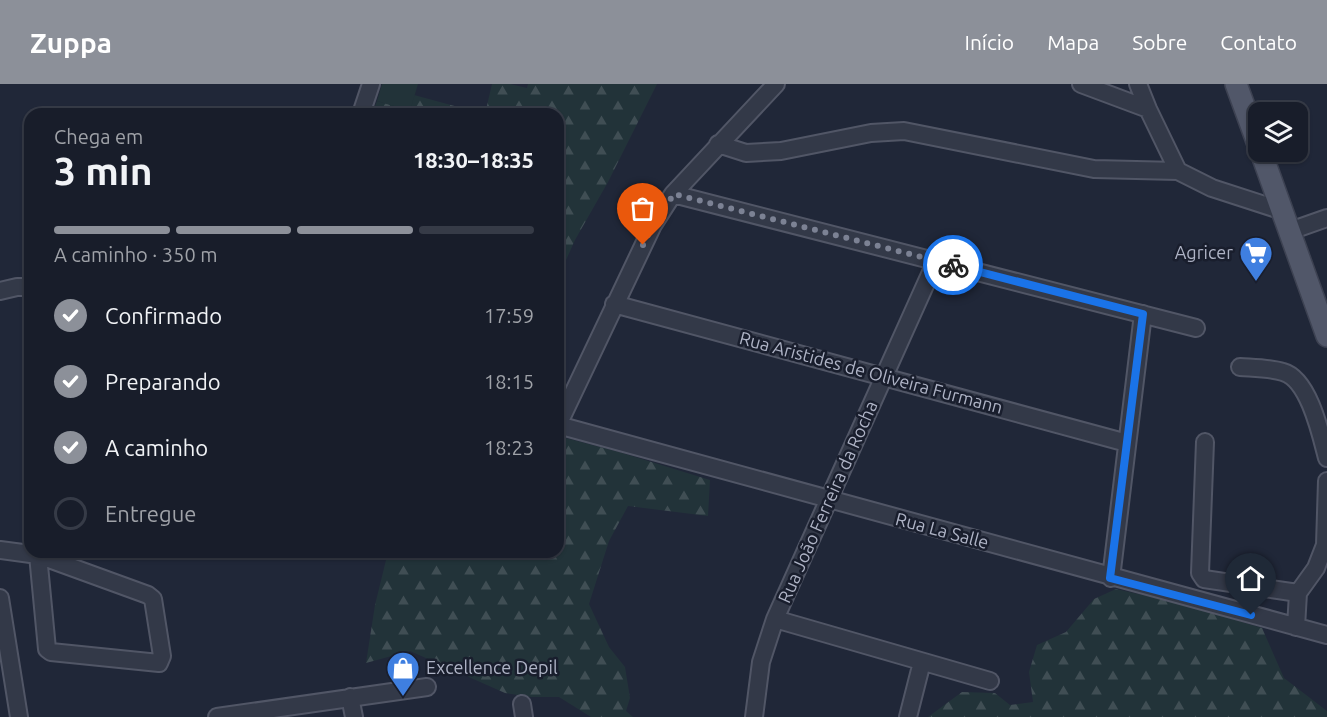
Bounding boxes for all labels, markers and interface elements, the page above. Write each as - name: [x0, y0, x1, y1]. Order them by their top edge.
- text: Zuppa: [30, 27, 112, 58]
- text: Início: [965, 30, 1014, 54]
- text: Mapa: [1047, 30, 1099, 54]
- text: Sobre: [1132, 30, 1187, 54]
- text: Contato: [1220, 30, 1297, 54]
- map controls: [1248, 102, 1308, 162]
- button: layers: [1248, 102, 1308, 162]
- text: Chega em: [54, 125, 143, 148]
- text: 18:30–18:35: [413, 147, 534, 172]
- text: 3 min: [54, 149, 153, 192]
- pin: [617, 183, 668, 245]
- icon: bag: [626, 192, 659, 225]
- courier: [923, 235, 983, 295]
- supermarket icon: Agricer: [1238, 235, 1274, 282]
- place label: Agricer: [1175, 242, 1233, 262]
- text: A caminho · 350 m: [54, 243, 218, 266]
- icon: bike: [937, 249, 970, 282]
- icon: check: [54, 299, 87, 332]
- text: Confirmado: [105, 303, 222, 328]
- text: 17:59: [484, 304, 534, 327]
- street label: Rua Aristides de Oliveira Furmann: [737, 327, 1005, 417]
- icon: check: [54, 365, 87, 398]
- text: Preparando: [105, 369, 221, 394]
- text: 18:15: [484, 370, 534, 393]
- street label: Rua João Ferreira da Rocha: [773, 397, 881, 606]
- icon: check: [54, 431, 87, 464]
- text: A caminho: [105, 435, 208, 460]
- text: 18:23: [484, 436, 534, 459]
- text: Entregue: [105, 501, 196, 526]
- street label: Rua La Salle: [894, 508, 991, 552]
- pin: [1225, 553, 1276, 615]
- icon: home: [1234, 562, 1267, 595]
- shop icon: Excellence Depil: [385, 650, 421, 697]
- place label: Excellence Depil: [426, 657, 558, 677]

